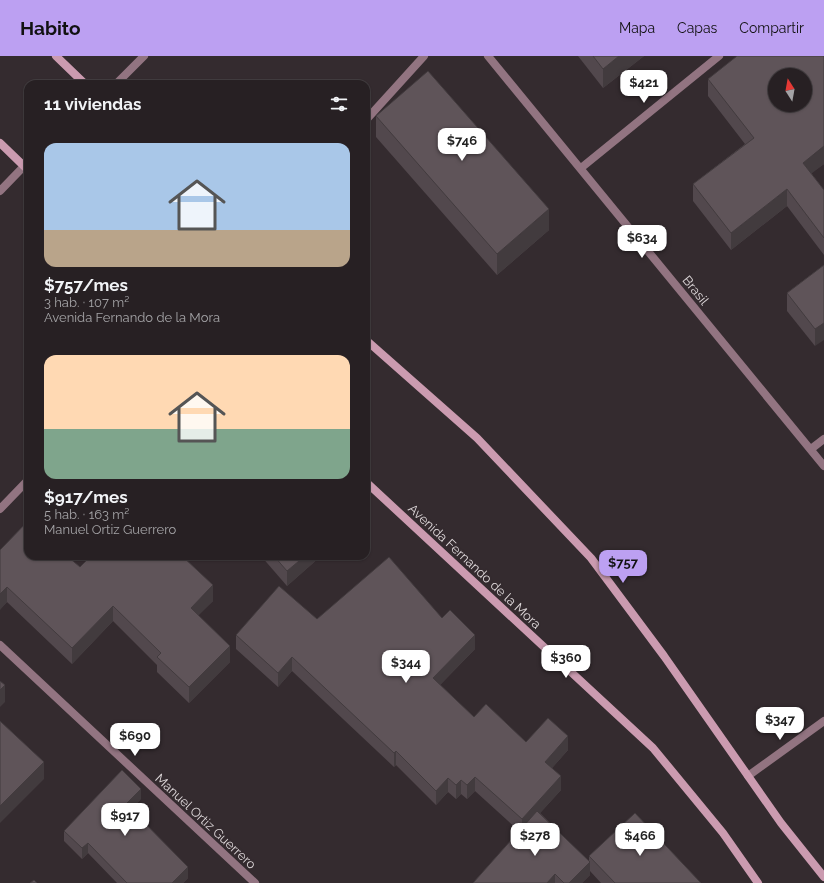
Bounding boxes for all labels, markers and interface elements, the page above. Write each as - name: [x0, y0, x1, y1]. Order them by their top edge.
- text: Habito: [20, 17, 81, 39]
- text: Mapa: [619, 20, 655, 36]
- text: Capas: [677, 20, 717, 36]
- text: Compartir: [739, 20, 804, 36]
- north arrow: [768, 68, 812, 112]
- map controls: [768, 68, 812, 112]
- pin: $421: [620, 70, 668, 104]
- text: $421: [629, 75, 659, 90]
- icon: filters: [328, 93, 350, 115]
- text: 11 viviendas: [44, 94, 141, 114]
- pin: $746: [438, 128, 486, 162]
- text: $746: [447, 133, 477, 148]
- icon: home: [161, 169, 233, 241]
- pin: $634: [618, 225, 666, 259]
- text: $634: [627, 230, 657, 245]
- street label: Brasil: [679, 273, 712, 308]
- text: $757/mes: [44, 275, 128, 295]
- text: 3 hab. · 107 m²: [44, 295, 129, 310]
- text: Avenida Fernando de la Mora: [44, 310, 220, 325]
- icon: home: [161, 381, 233, 453]
- text: $917/mes: [44, 487, 128, 507]
- street label: Avenida Fernando de la Mora: [405, 501, 544, 632]
- text: 5 hab. · 163 m²: [44, 507, 129, 522]
- text: Manuel Ortiz Guerrero: [44, 522, 176, 537]
- pin: $757: [599, 550, 647, 584]
- text: $757: [608, 555, 638, 570]
- pin: $360: [542, 645, 590, 679]
- pin: $344: [382, 650, 430, 684]
- text: $360: [550, 650, 582, 665]
- text: $344: [391, 655, 421, 670]
- pin: $347: [756, 707, 804, 741]
- text: $347: [765, 712, 795, 727]
- pin: $690: [111, 723, 159, 757]
- text: $690: [119, 728, 151, 743]
- street label: Manuel Ortiz Guerrero: [152, 771, 259, 872]
- pin: $917: [101, 803, 149, 837]
- text: $917: [110, 808, 140, 823]
- pin: $278: [511, 823, 559, 857]
- pin: $466: [616, 823, 664, 857]
- text: $278: [520, 828, 550, 843]
- text: $466: [624, 828, 656, 843]

